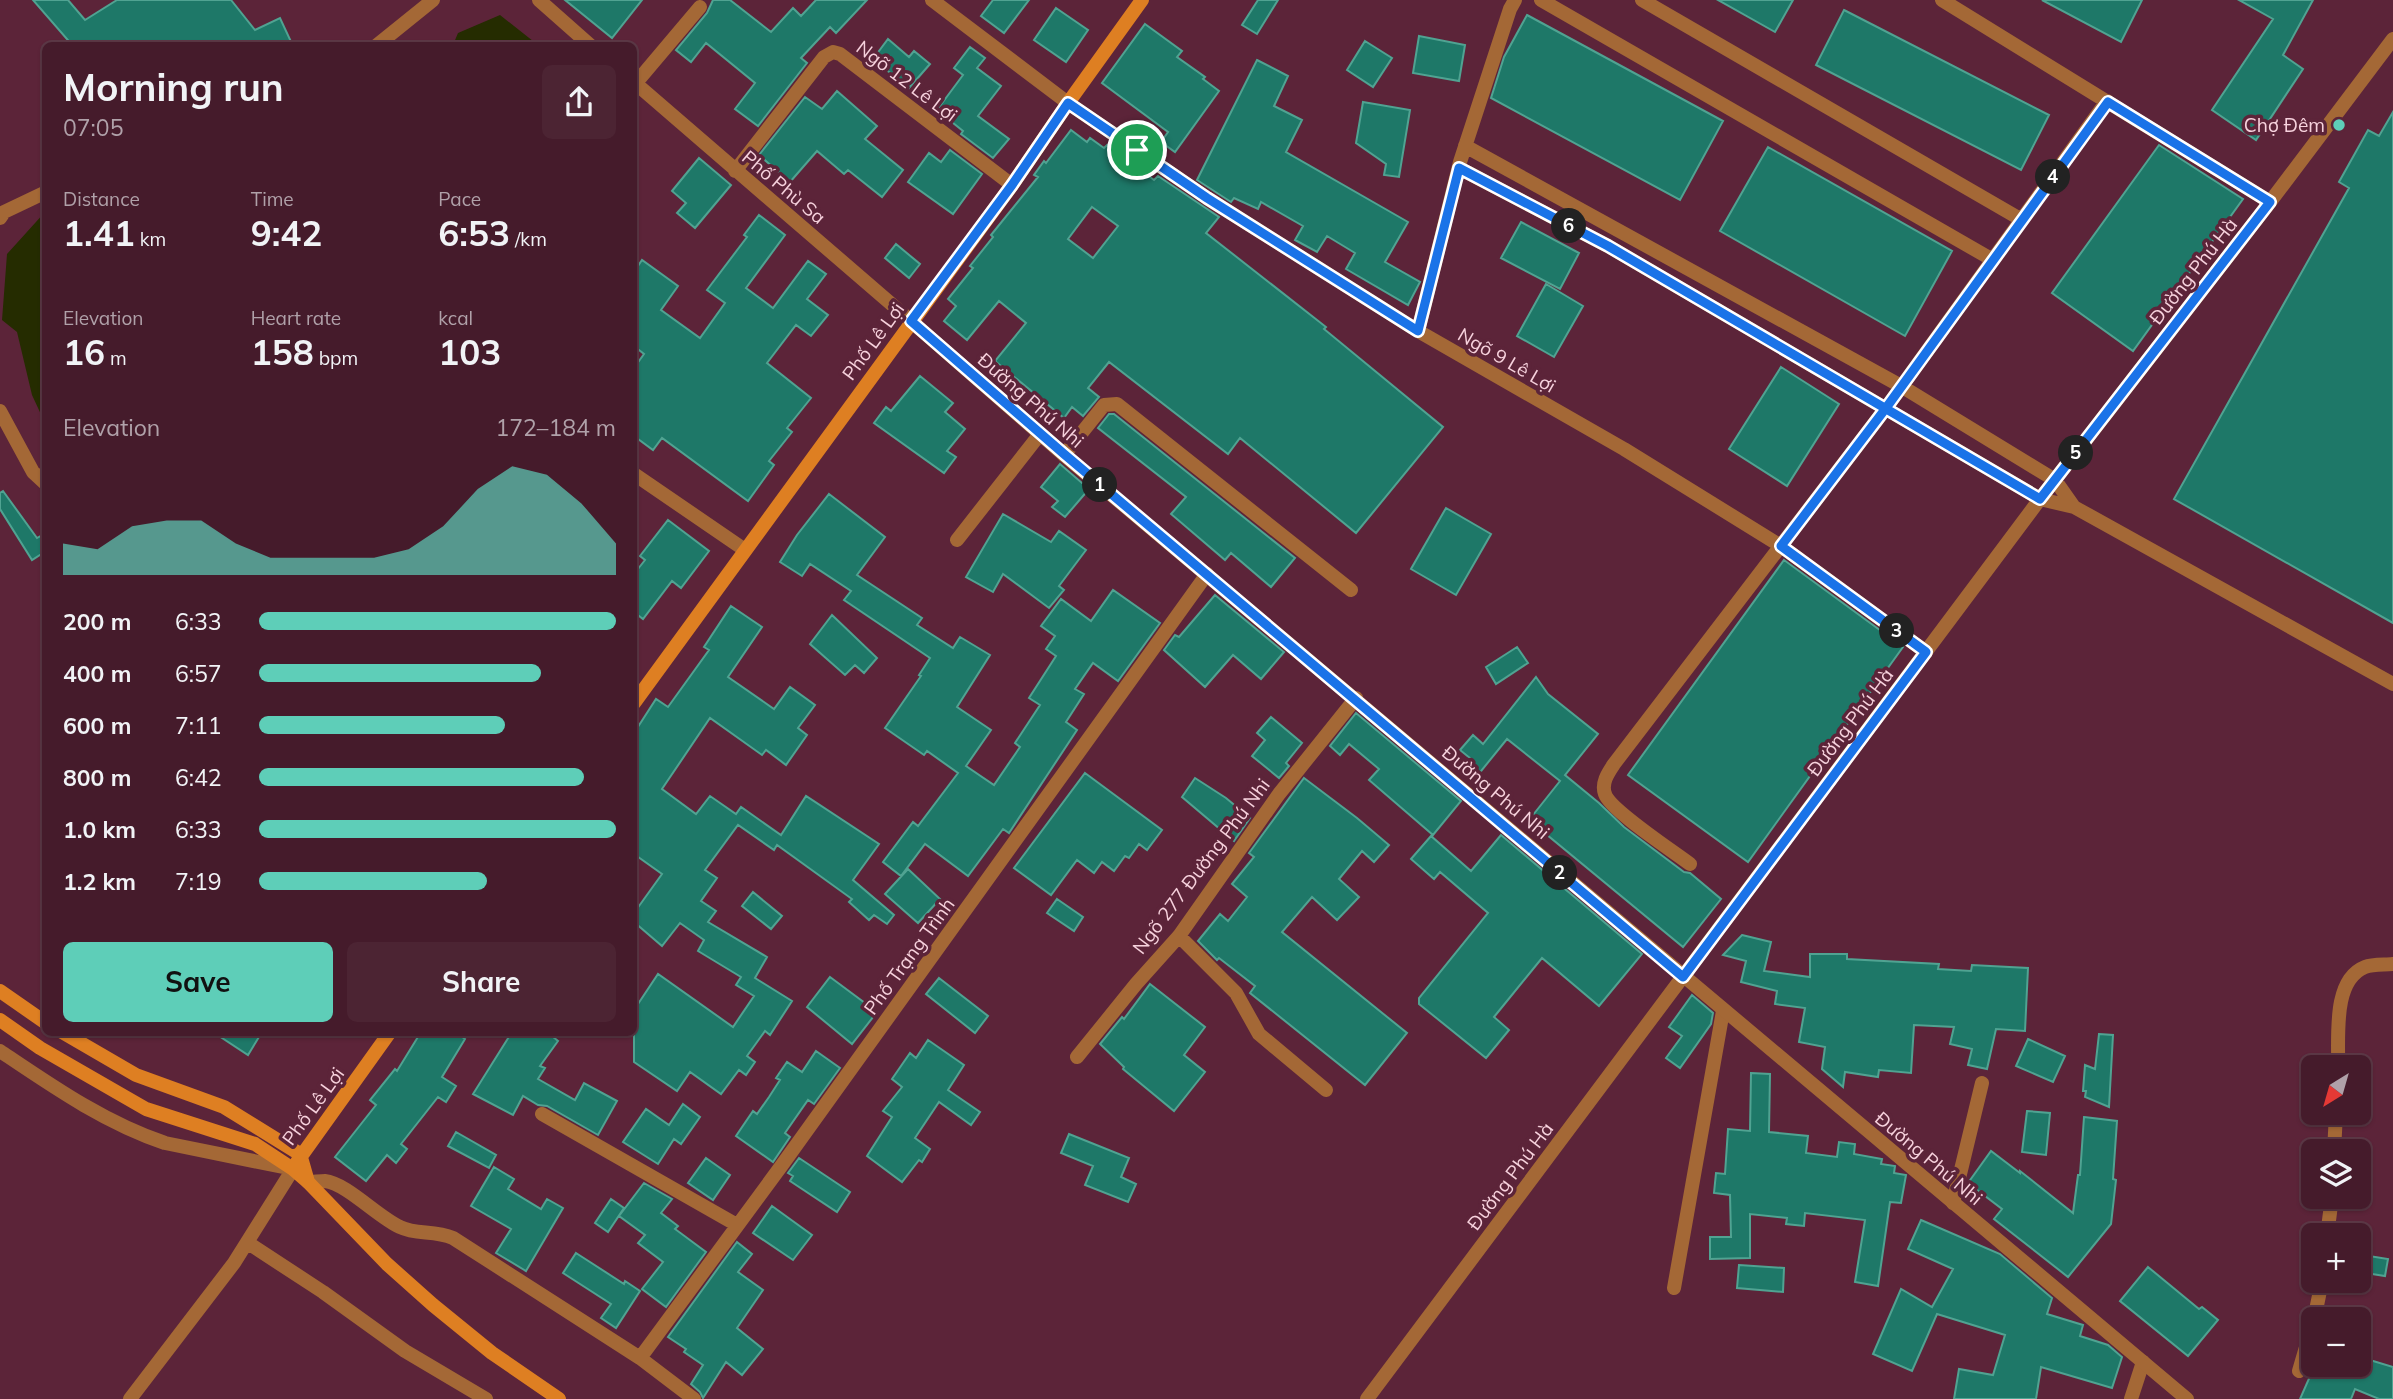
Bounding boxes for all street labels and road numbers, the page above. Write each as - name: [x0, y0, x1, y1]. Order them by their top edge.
- street label: Ngõ 12 Lê Lợi: [852, 35, 962, 127]
- street label: Phố Phù Sa: [737, 145, 831, 229]
- street label: Đường Phú Hà: [2144, 213, 2242, 329]
- street label: Phố Lê Lợi: [837, 297, 909, 385]
- street label: Ngõ 9 Lê Lợi: [1454, 322, 1560, 398]
- street label: Đường Phú Nhi: [973, 347, 1089, 453]
- street label: Đường Phú Hà: [1802, 663, 1898, 781]
- street label: Đường Phú Nhi: [1437, 740, 1555, 844]
- street label: Ngõ 277 Đường Phú Nhi: [1127, 774, 1275, 958]
- street label: Phố Trạng Trình: [858, 893, 960, 1019]
- street label: Phố Lê Lợi: [277, 1062, 349, 1150]
- street label: Đường Phú Nhi: [1870, 1106, 1988, 1210]
- street label: Đường Phú Hà: [1462, 1117, 1558, 1235]

